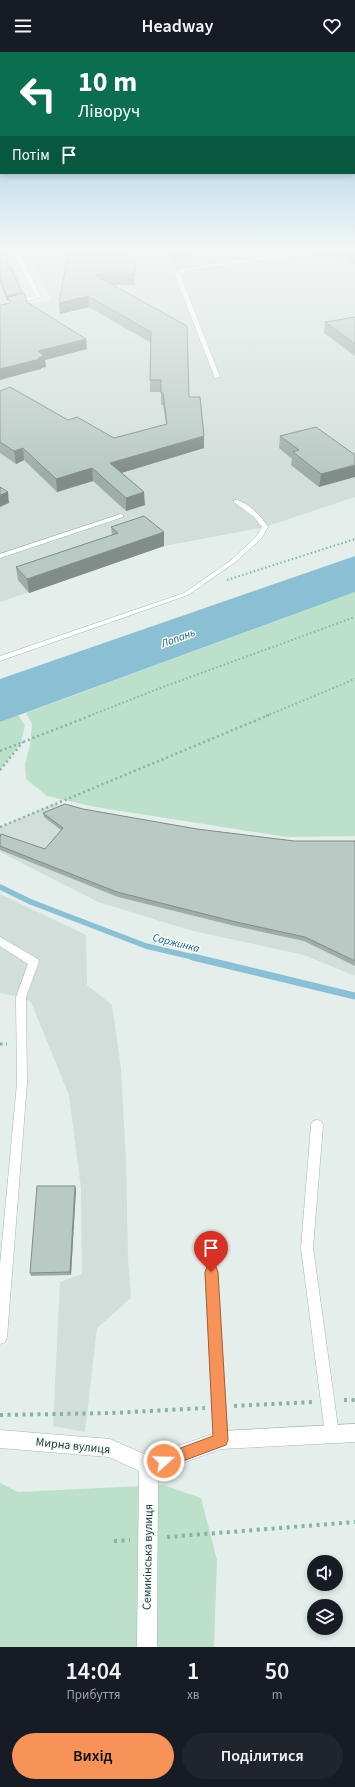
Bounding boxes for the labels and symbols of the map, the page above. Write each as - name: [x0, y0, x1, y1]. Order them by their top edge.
- water label: Лопань: [158, 625, 197, 651]
- water label: Саржинка: [151, 930, 201, 956]
- pin: [194, 1231, 228, 1272]
- street label: Мирна вулиця: [35, 1434, 111, 1458]
- position arrow: [143, 1440, 185, 1482]
- street label: Семикінська вулиця: [139, 1504, 157, 1610]

